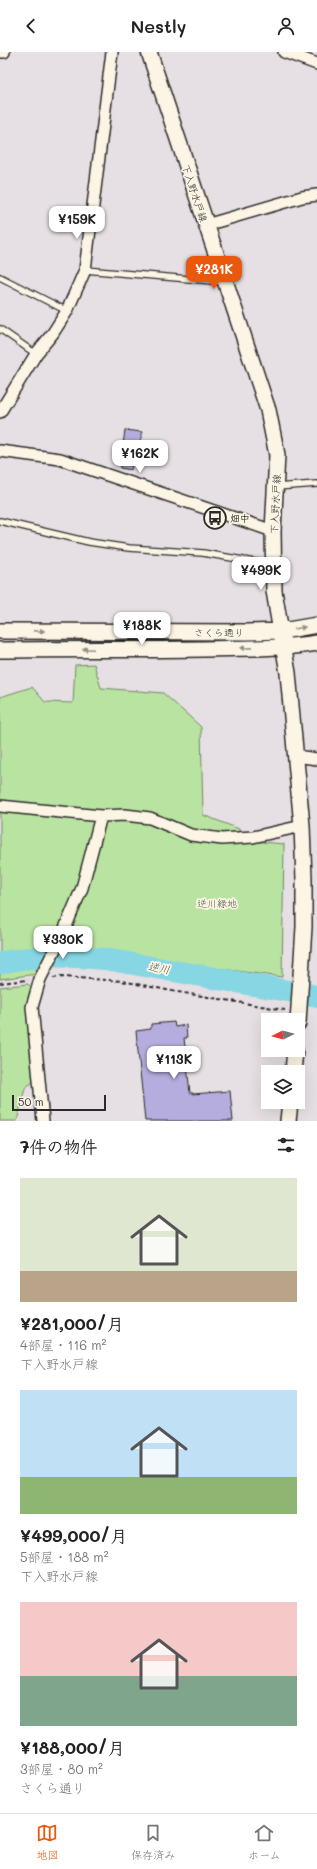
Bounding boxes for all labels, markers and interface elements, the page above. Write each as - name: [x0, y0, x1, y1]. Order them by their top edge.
- text: Nestly: [131, 14, 186, 38]
- icon: back: [20, 15, 42, 37]
- icon: person: [275, 15, 297, 37]
- street label: 下入野水戸線: [179, 162, 211, 224]
- pin: ¥159K: [49, 206, 105, 240]
- text: ¥159K: [58, 210, 96, 227]
- pin: ¥281K: [186, 256, 242, 290]
- text: ¥281K: [195, 260, 233, 277]
- pin: ¥162K: [112, 440, 168, 474]
- text: ¥162K: [121, 444, 159, 461]
- street label: 下入野水戸線: [266, 474, 284, 534]
- bus stop icon: 畑中: [202, 505, 228, 531]
- place label: 畑中: [230, 511, 250, 525]
- pin: ¥499K: [233, 557, 289, 591]
- text: ¥499K: [241, 561, 281, 578]
- pin: ¥188K: [114, 612, 170, 646]
- text: ¥188K: [123, 616, 161, 633]
- street label: さくら通り: [194, 625, 244, 639]
- one-way arrow: [294, 625, 306, 631]
- one-way arrow: [33, 628, 46, 634]
- one-way arrow: [240, 645, 252, 652]
- one-way arrow: [81, 646, 94, 652]
- park label: 逆川緑地: [197, 896, 237, 910]
- pin: ¥330K: [35, 926, 91, 960]
- text: ¥330K: [42, 930, 84, 947]
- water label: 逆川: [147, 958, 171, 977]
- north arrow: [261, 1013, 305, 1057]
- map controls: [261, 1013, 305, 1109]
- pin: ¥113K: [146, 1046, 202, 1080]
- text: ¥113K: [156, 1050, 192, 1067]
- button: layers: [261, 1065, 305, 1109]
- scale bar: [12, 1093, 106, 1112]
- text: 50 m: [18, 1094, 44, 1109]
- icon: filters: [275, 1134, 297, 1156]
- text: 7件の物件: [20, 1135, 97, 1157]
- icon: home: [123, 1204, 195, 1276]
- text: ¥281,000/月: [20, 1312, 124, 1334]
- text: 4部屋 · 116 m²: [20, 1336, 107, 1353]
- text: 下入野水戸線: [20, 1355, 98, 1372]
- icon: home: [123, 1416, 195, 1488]
- text: ¥499,000/月: [20, 1524, 127, 1546]
- text: 5部屋 · 188 m²: [20, 1548, 109, 1565]
- text: 下入野水戸線: [20, 1567, 98, 1584]
- icon: home: [123, 1628, 195, 1700]
- text: ¥188,000/月: [20, 1736, 125, 1758]
- text: 3部屋 · 80 m²: [20, 1760, 103, 1777]
- text: さくら通り: [20, 1779, 85, 1796]
- tab: 地図: [36, 1822, 58, 1862]
- tab: 保存済み: [131, 1822, 175, 1862]
- tab: ホーム: [248, 1822, 281, 1862]

